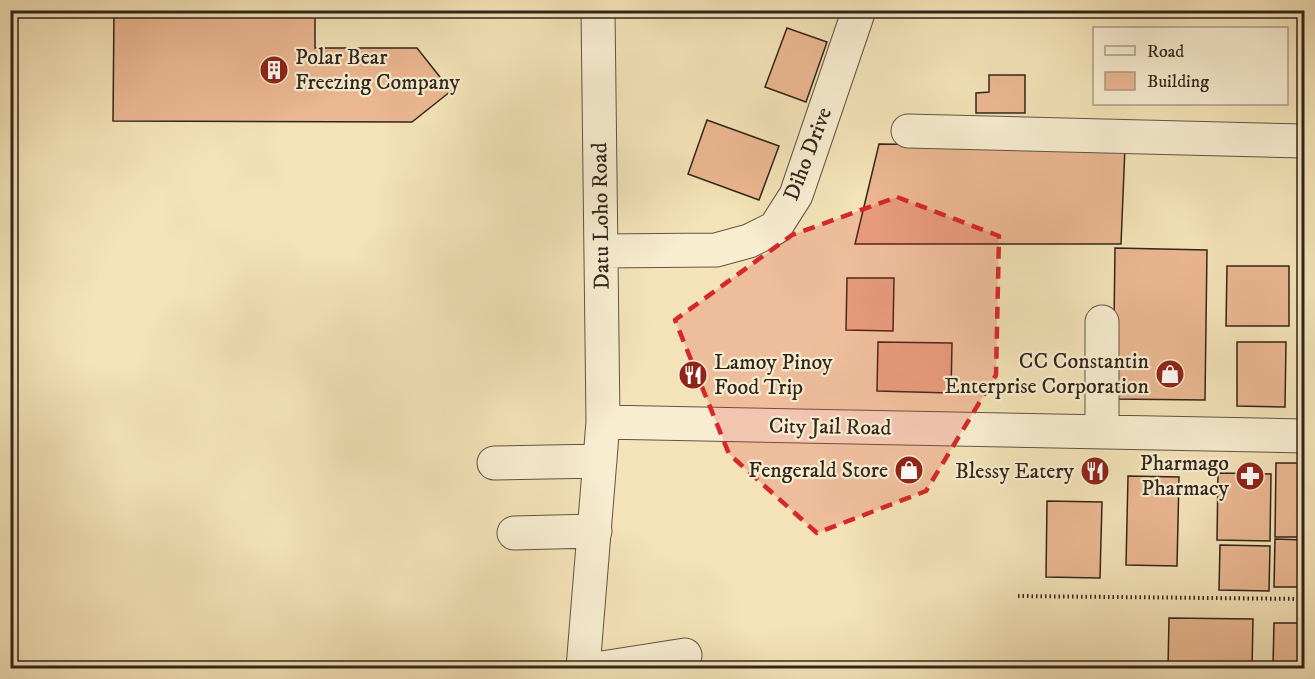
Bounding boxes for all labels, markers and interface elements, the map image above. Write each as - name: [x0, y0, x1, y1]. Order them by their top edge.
- legend: [1093, 27, 1288, 105]
- text: Road: [1147, 41, 1184, 63]
- place label: Polar Bear Freezing Company: [295, 44, 461, 96]
- building icon: Polar Bear Freezing Company: [258, 54, 290, 86]
- text: Building: [1147, 71, 1209, 93]
- street label: Diho Drive: [778, 103, 838, 205]
- street label: Datu Loho Road: [586, 142, 616, 290]
- place label: CC Constantin Enterprise Corporation: [944, 348, 1149, 400]
- place label: Lamoy Pinoy Food Trip: [714, 349, 833, 401]
- shop icon: CC Constantin Enterprise Corporation: [1154, 358, 1186, 390]
- restaurant icon: Lamoy Pinoy Food Trip: [677, 359, 709, 391]
- street label: City Jail Road: [769, 412, 892, 442]
- place label: Pharmago Pharmacy: [1140, 450, 1230, 502]
- shop icon: Fengerald Store: [893, 454, 925, 486]
- restaurant icon: Blessy Eatery: [1079, 455, 1111, 487]
- place label: Fengerald Store: [748, 457, 888, 484]
- place label: Blessy Eatery: [955, 458, 1075, 485]
- pharmacy icon: Pharmago Pharmacy: [1234, 460, 1266, 492]

